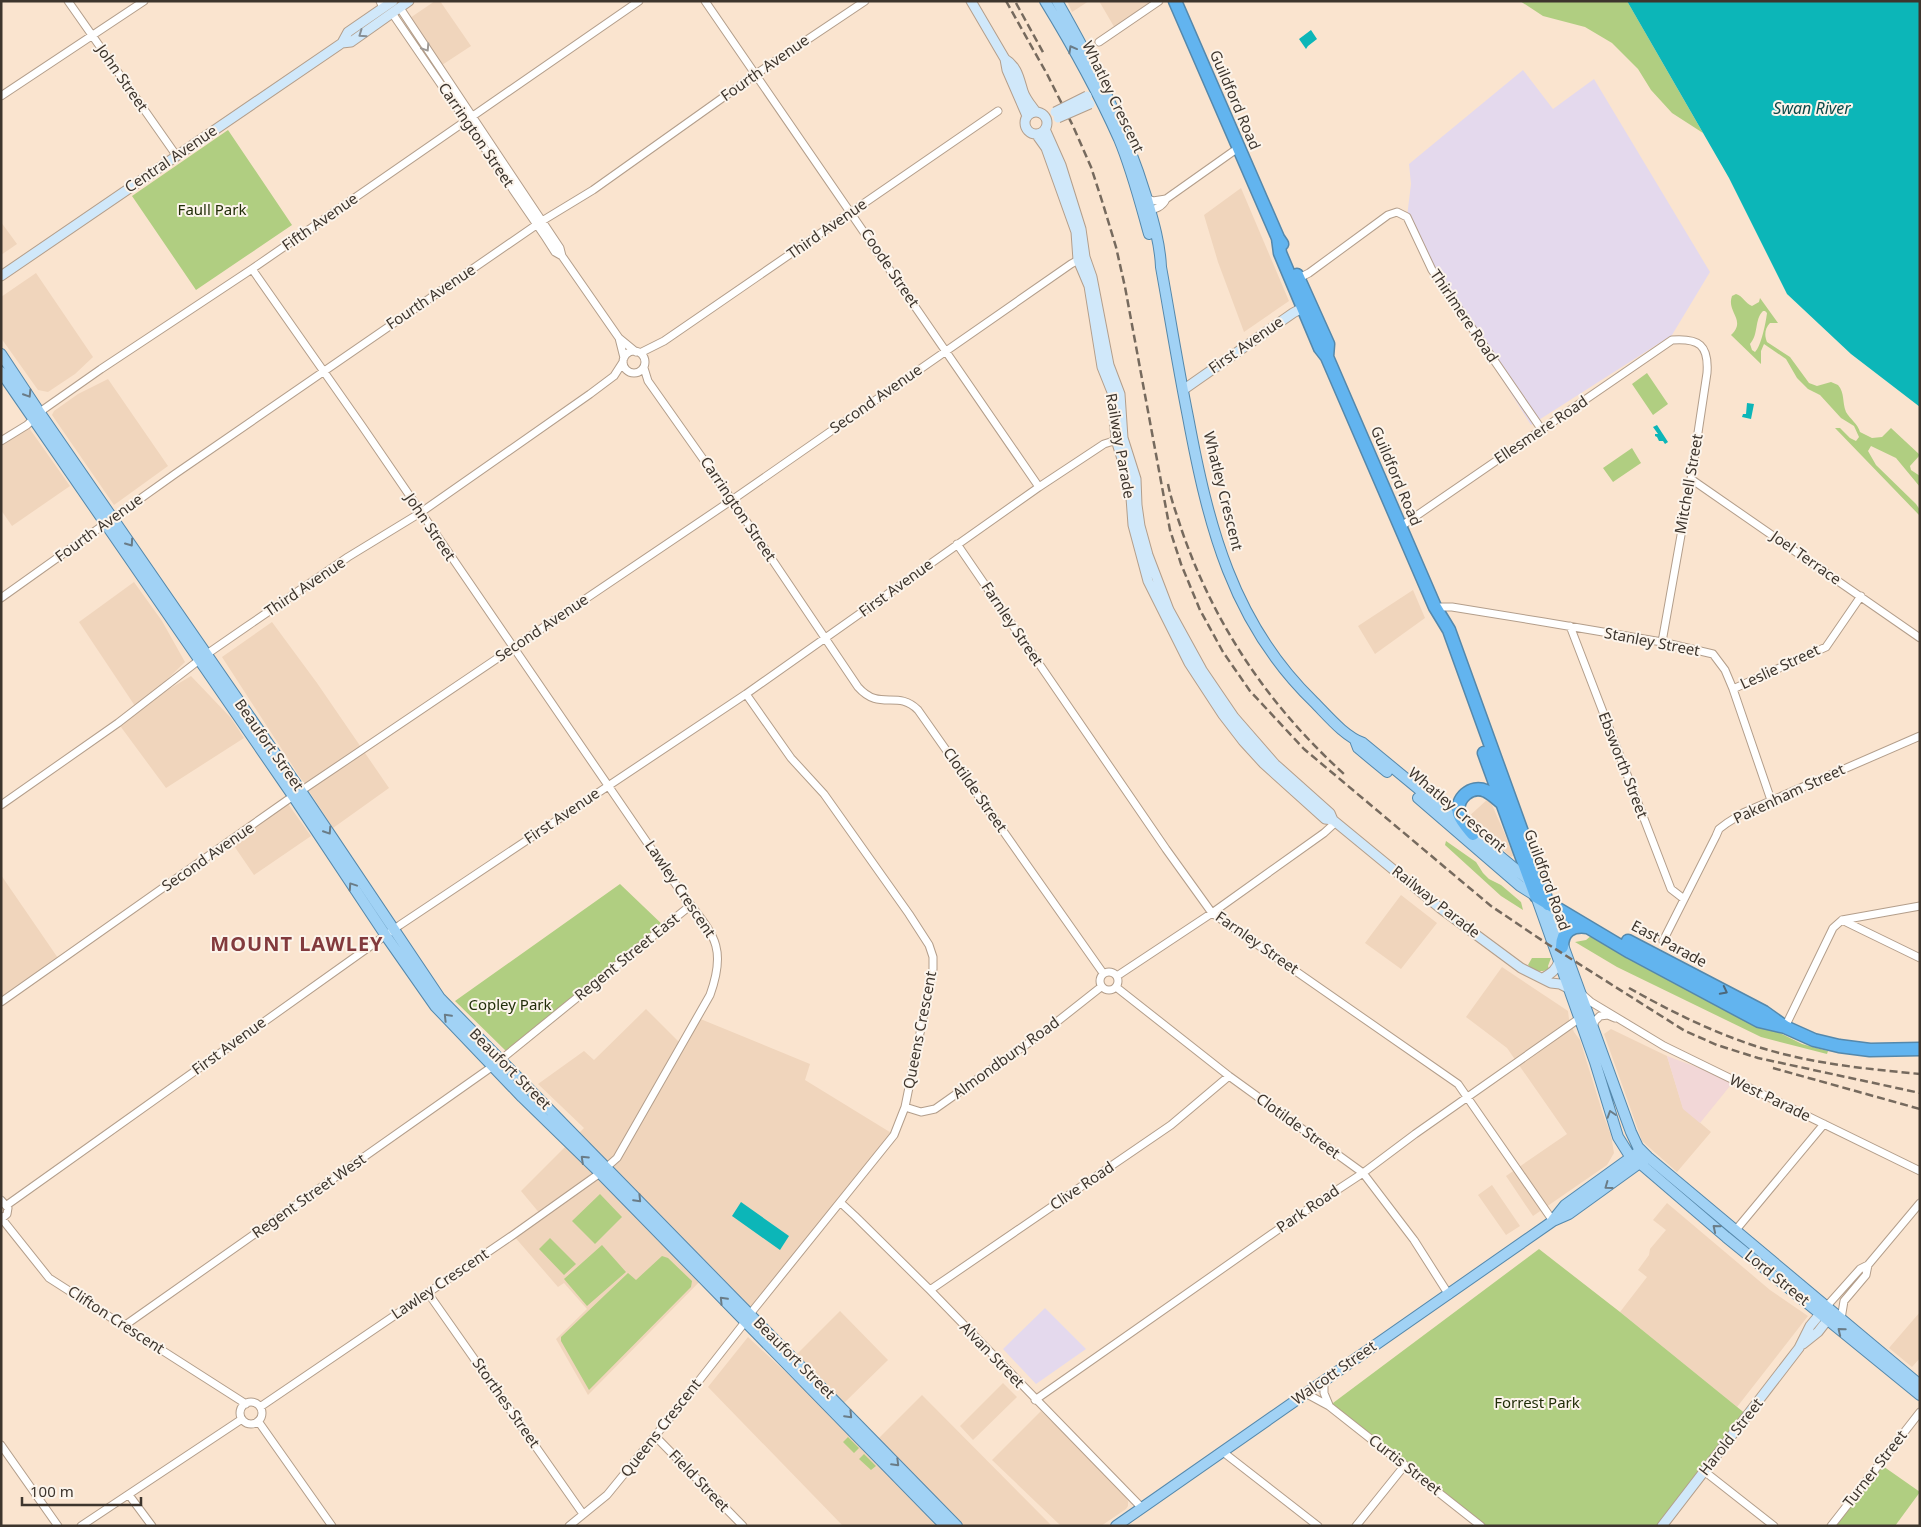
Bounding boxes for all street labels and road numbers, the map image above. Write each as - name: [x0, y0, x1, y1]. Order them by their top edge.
- street label: Fourth Avenue: [716, 29, 813, 105]
- street label: Whatley Crescent: [1078, 37, 1150, 156]
- street label: John Street: [91, 38, 154, 115]
- street label: Guildford Road: [1206, 47, 1266, 153]
- street label: Carrington Street: [434, 78, 520, 191]
- street label: Central Avenue: [120, 120, 221, 196]
- street label: Fifth Avenue: [278, 188, 361, 255]
- street label: Third Avenue: [783, 193, 870, 263]
- street label: Coode Street: [857, 224, 925, 311]
- street label: Fourth Avenue: [382, 259, 479, 333]
- street label: Thirlmere Road: [1426, 265, 1503, 366]
- street label: First Avenue: [1204, 311, 1287, 377]
- street label: Second Avenue: [825, 359, 925, 437]
- street label: Ellesmere Road: [1490, 391, 1591, 468]
- street label: Railway Parade: [1102, 392, 1140, 500]
- street label: Guildford Road: [1367, 423, 1427, 529]
- street label: Whatley Crescent: [1200, 429, 1249, 553]
- street label: Mitchell Street: [1669, 432, 1707, 535]
- street label: Carrington Street: [696, 452, 782, 565]
- street label: John Street: [400, 487, 461, 565]
- street label: Fourth Avenue: [51, 489, 146, 566]
- street label: Joel Terrace: [1766, 525, 1846, 589]
- street label: Third Avenue: [260, 552, 349, 621]
- street label: First Avenue: [854, 554, 936, 621]
- street label: Farnley Street: [977, 578, 1049, 670]
- street label: Second Avenue: [491, 589, 592, 666]
- street label: Stanley Street: [1603, 622, 1702, 660]
- street label: Leslie Street: [1737, 639, 1823, 693]
- street label: Beaufort Street: [231, 695, 309, 795]
- street label: Ebsworth Street: [1594, 709, 1654, 821]
- street label: Clotilde Street: [939, 743, 1013, 836]
- street label: Pakenham Street: [1730, 758, 1848, 828]
- street label: Whatley Crescent: [1404, 762, 1511, 856]
- street label: First Avenue: [520, 783, 603, 848]
- street label: Second Avenue: [157, 817, 257, 895]
- street label: Guildford Road: [1520, 826, 1576, 933]
- street label: Lawley Crescent: [641, 836, 721, 941]
- street label: Railway Parade: [1388, 860, 1485, 942]
- street label: Farnley Street: [1212, 906, 1304, 979]
- street label: Regent Street East: [570, 907, 683, 1005]
- street label: East Parade: [1628, 915, 1711, 971]
- street label: Queens Crescent: [898, 969, 940, 1090]
- street label: First Avenue: [187, 1012, 269, 1079]
- street label: Almondbury Road: [948, 1012, 1063, 1103]
- street label: Beaufort Street: [466, 1023, 556, 1114]
- street label: West Parade: [1726, 1069, 1814, 1125]
- street label: Clotilde Street: [1253, 1088, 1345, 1163]
- street label: Regent Street West: [248, 1148, 370, 1242]
- street label: Clive Road: [1045, 1156, 1117, 1214]
- street label: Park Road: [1272, 1180, 1343, 1236]
- street label: Lawley Crescent: [387, 1243, 492, 1323]
- street label: Lord Street: [1741, 1245, 1815, 1310]
- street label: Clifton Crescent: [64, 1280, 169, 1358]
- street label: Beaufort Street: [750, 1312, 840, 1403]
- street label: Alvan Street: [956, 1317, 1030, 1392]
- street label: Walcott Street: [1287, 1335, 1380, 1409]
- street label: Storthes Street: [469, 1354, 545, 1452]
- street label: Queens Crescent: [616, 1374, 705, 1481]
- street label: Harold Street: [1694, 1393, 1767, 1479]
- street label: Turner Street: [1838, 1425, 1911, 1511]
- street label: Curtis Street: [1365, 1429, 1447, 1499]
- street label: Field Street: [665, 1445, 735, 1516]

